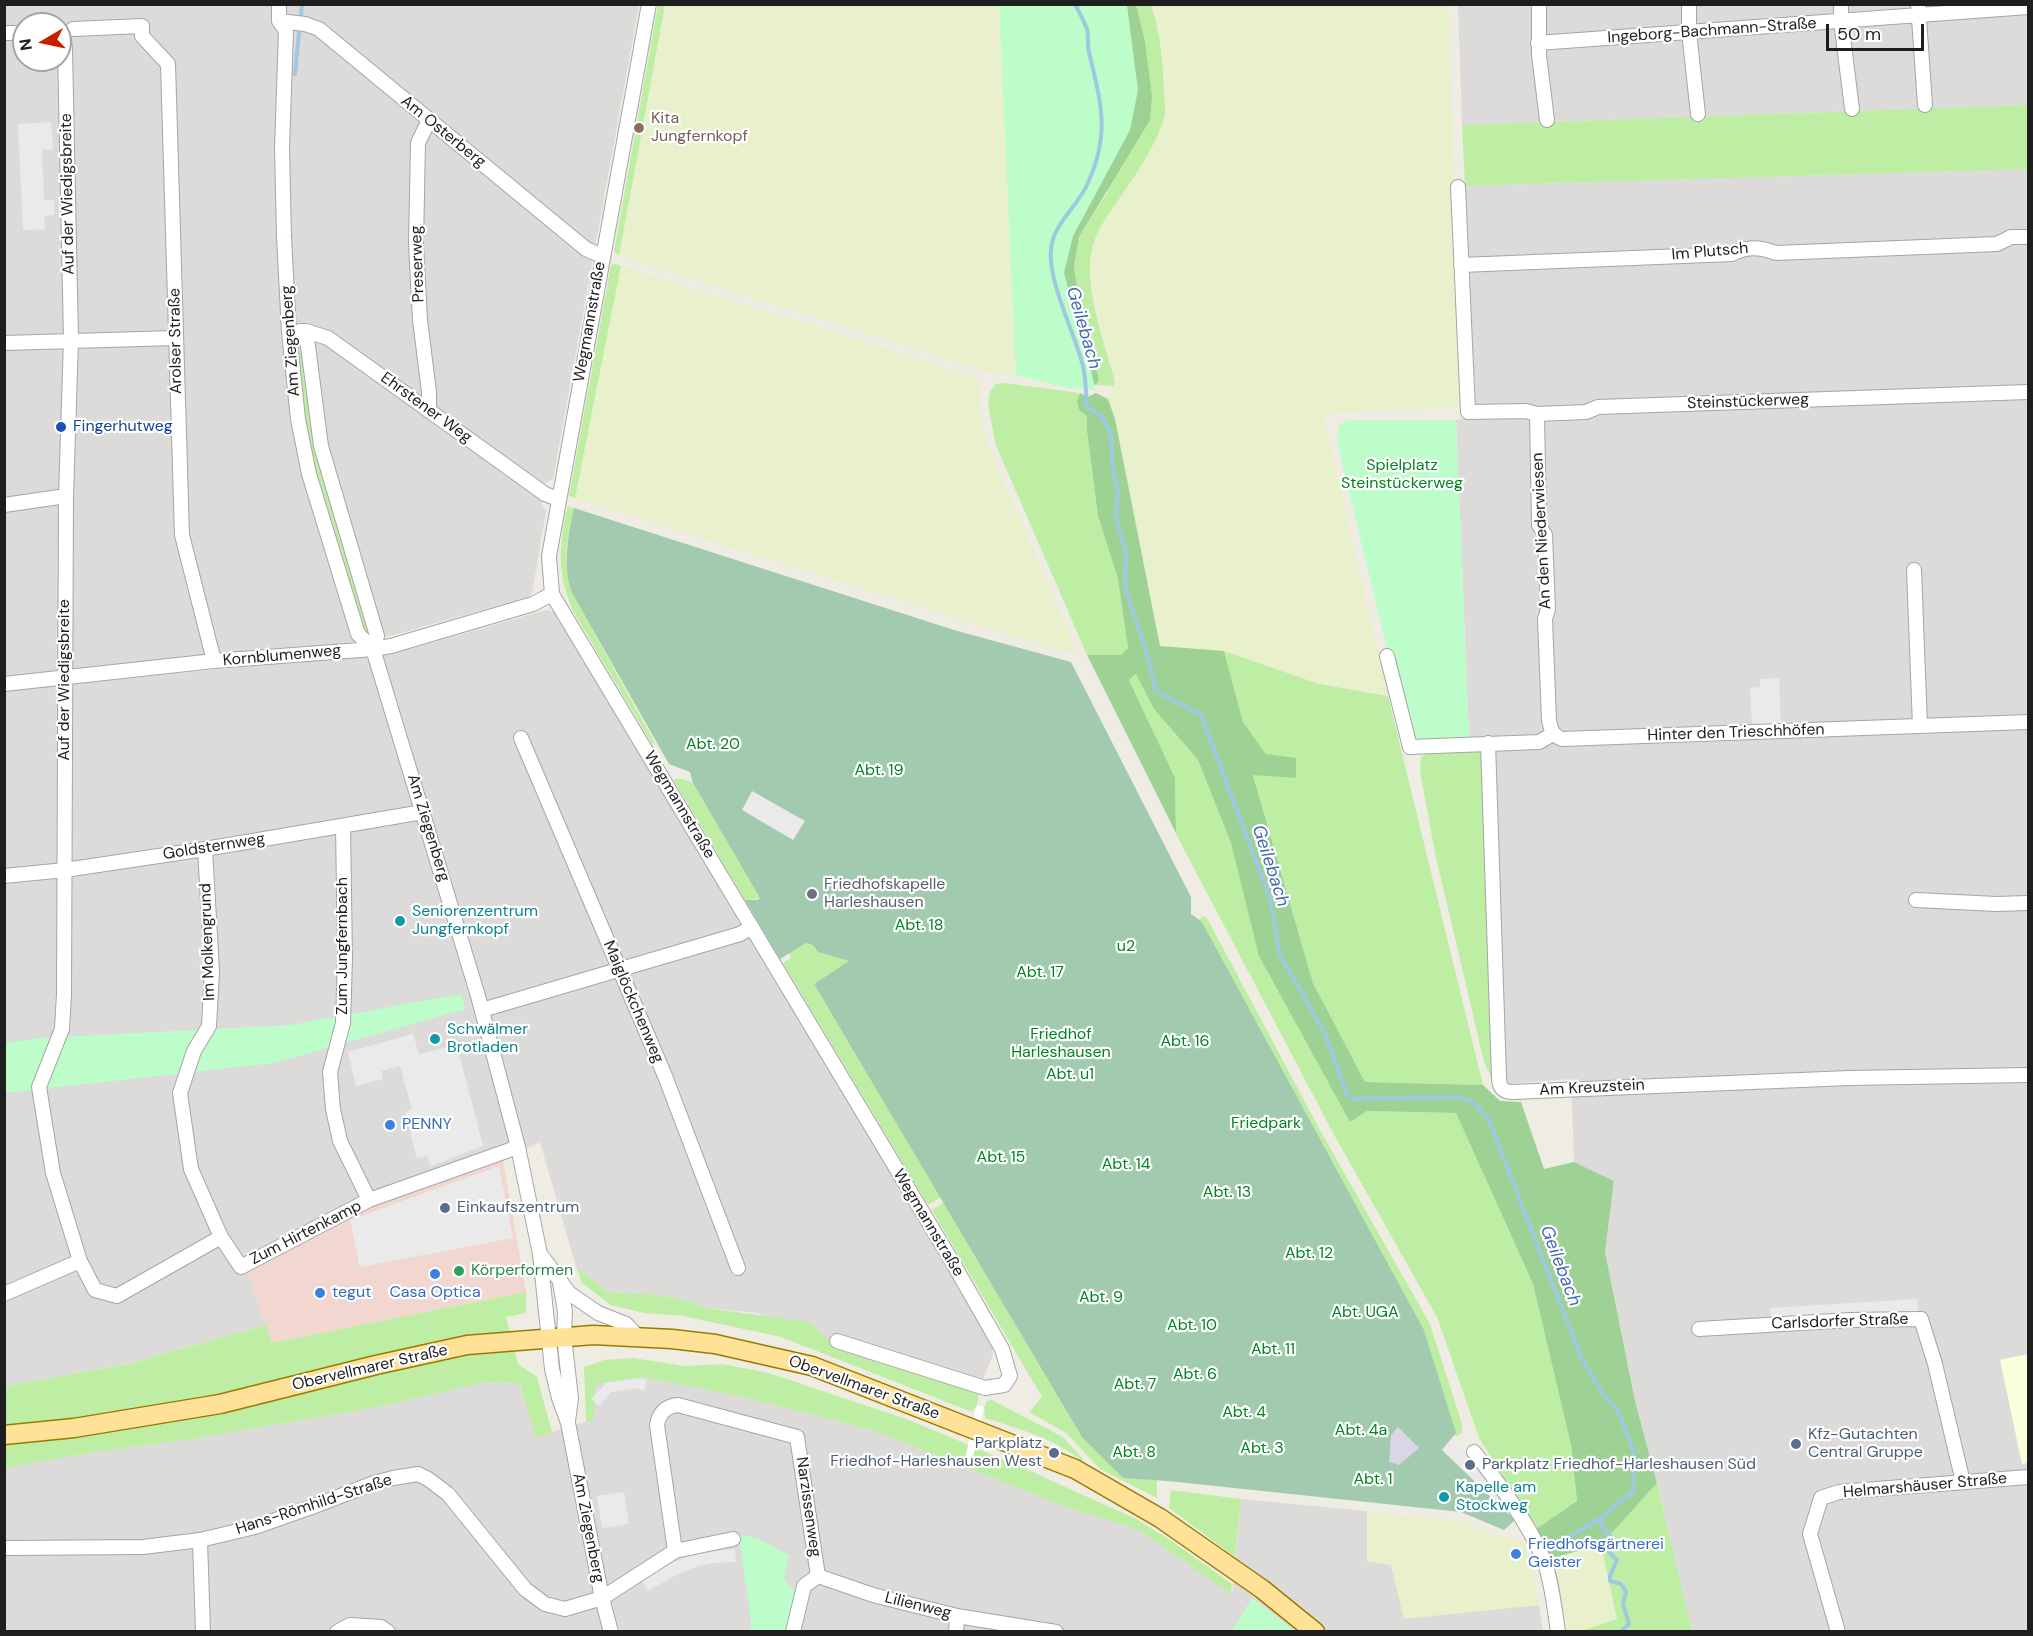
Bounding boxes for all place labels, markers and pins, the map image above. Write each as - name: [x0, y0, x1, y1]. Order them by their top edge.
- place label: Kita Jungfernkopf: [651, 109, 748, 147]
- marker: Kita Jungfernkopf: [632, 121, 646, 135]
- place label: Fingerhutweg: [73, 417, 173, 437]
- marker: Fingerhutweg: [54, 420, 68, 434]
- place label: Friedhofskapelle Harleshausen: [824, 875, 945, 913]
- marker: Friedhofskapelle Harleshausen: [805, 887, 819, 901]
- place label: Seniorenzentrum Jungfernkopf: [412, 902, 538, 940]
- marker: Seniorenzentrum Jungfernkopf: [393, 914, 407, 928]
- place label: Schwälmer Brotladen: [447, 1020, 528, 1058]
- marker: Schwälmer Brotladen: [428, 1032, 442, 1046]
- place label: PENNY: [402, 1115, 452, 1135]
- marker: PENNY: [383, 1118, 397, 1132]
- place label: Einkaufszentrum: [457, 1198, 579, 1218]
- marker: Einkaufszentrum: [438, 1201, 452, 1215]
- place label: Körperformen: [471, 1261, 573, 1281]
- marker: Körperformen: [452, 1264, 466, 1278]
- marker: Casa Optica: [428, 1267, 442, 1281]
- place label: tegut: [332, 1283, 371, 1303]
- place label: Casa Optica: [389, 1283, 481, 1303]
- marker: tegut: [313, 1286, 327, 1300]
- place label: Kfz-Gutachten Central Gruppe: [1808, 1425, 1923, 1463]
- place label: Parkplatz Friedhof-Harleshausen West: [830, 1434, 1042, 1472]
- marker: Kfz-Gutachten Central Gruppe: [1789, 1437, 1803, 1451]
- marker: Parkplatz Friedhof-Harleshausen West: [1047, 1446, 1061, 1460]
- place label: Parkplatz Friedhof-Harleshausen Süd: [1482, 1455, 1756, 1475]
- marker: Parkplatz Friedhof-Harleshausen Süd: [1463, 1458, 1477, 1472]
- place label: Kapelle am Stockweg: [1456, 1478, 1536, 1516]
- marker: Kapelle am Stockweg: [1437, 1490, 1451, 1504]
- place label: Friedhofsgärtnerei Geister: [1528, 1535, 1664, 1573]
- marker: Friedhofsgärtnerei Geister: [1509, 1547, 1523, 1561]

